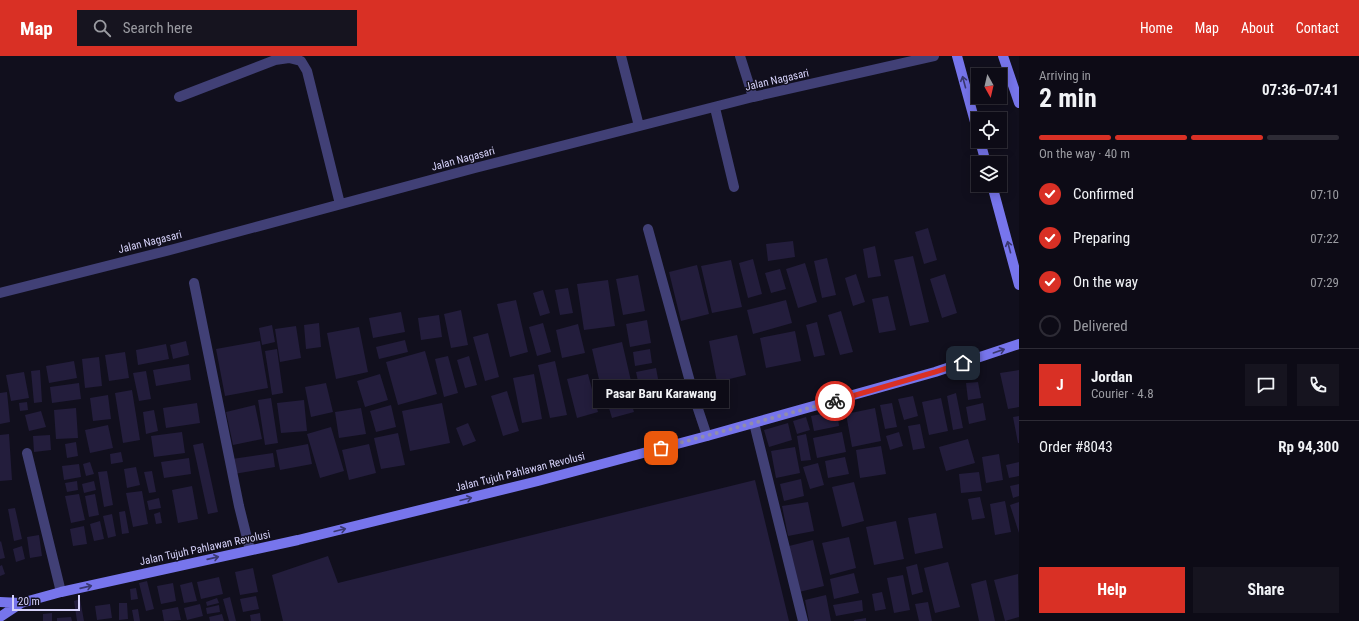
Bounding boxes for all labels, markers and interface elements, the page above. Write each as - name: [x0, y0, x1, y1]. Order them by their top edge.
- search box: [77, 10, 357, 46]
- text: Map: [20, 17, 53, 40]
- icon: search: [91, 17, 113, 39]
- text: Search here: [123, 19, 193, 37]
- text: Home: [1140, 20, 1173, 36]
- text: Map: [1195, 20, 1219, 36]
- text: About: [1241, 20, 1274, 36]
- text: Contact: [1296, 20, 1339, 36]
- street label: Jalan Nagasari: [744, 66, 810, 94]
- north arrow: [971, 68, 1007, 104]
- map controls: [971, 68, 1007, 192]
- text: Arriving in: [1039, 68, 1091, 83]
- one-way arrow: [960, 76, 967, 89]
- text: 07:36–07:41: [1262, 81, 1339, 99]
- text: 2 min: [1039, 83, 1097, 113]
- button: locate: [971, 112, 1007, 148]
- street label: Jalan Nagasari: [430, 144, 496, 174]
- text: On the way · 40 m: [1039, 146, 1130, 161]
- button: layers: [971, 156, 1007, 192]
- icon: check: [1039, 183, 1061, 205]
- text: Confirmed: [1073, 185, 1134, 203]
- text: 07:10: [1310, 187, 1339, 202]
- icon: check: [1039, 227, 1061, 249]
- street label: Jalan Nagasari: [117, 228, 183, 256]
- text: Preparing: [1073, 229, 1130, 247]
- text: 07:22: [1310, 231, 1339, 246]
- one-way arrow: [1005, 241, 1012, 254]
- icon: check: [1039, 271, 1061, 293]
- text: On the way: [1073, 273, 1138, 291]
- text: 07:29: [1310, 275, 1339, 290]
- text: Delivered: [1073, 317, 1128, 335]
- pin: [946, 346, 980, 380]
- one-way arrow: [993, 346, 1005, 354]
- icon: home: [952, 352, 974, 374]
- button: chat: [1245, 364, 1287, 406]
- button: phone: [1297, 364, 1339, 406]
- text: Jordan: [1091, 368, 1133, 386]
- text: J: [1056, 376, 1064, 394]
- callout: Pasar Baru Karawang: [593, 380, 729, 408]
- courier: [815, 381, 855, 421]
- text: Pasar Baru Karawang: [606, 386, 716, 401]
- text: Courier · 4.8: [1091, 386, 1154, 401]
- icon: bike: [824, 390, 846, 412]
- pin: [644, 431, 678, 465]
- icon: bag: [650, 437, 672, 459]
- text: Order #8043: [1039, 438, 1113, 456]
- text: Rp 94,300: [1278, 438, 1339, 456]
- street label: Jalan Tujuh Pahlawan Revolusi: [454, 450, 586, 494]
- one-way arrow: [459, 494, 472, 502]
- one-way arrow: [333, 525, 346, 533]
- street label: Jalan Tujuh Pahlawan Revolusi: [138, 528, 272, 568]
- one-way arrow: [206, 554, 219, 562]
- button: Help: [1039, 567, 1185, 613]
- button: Share: [1193, 567, 1339, 613]
- one-way arrow: [79, 582, 92, 590]
- scale bar: [12, 593, 80, 612]
- text: 20 m: [18, 595, 40, 608]

